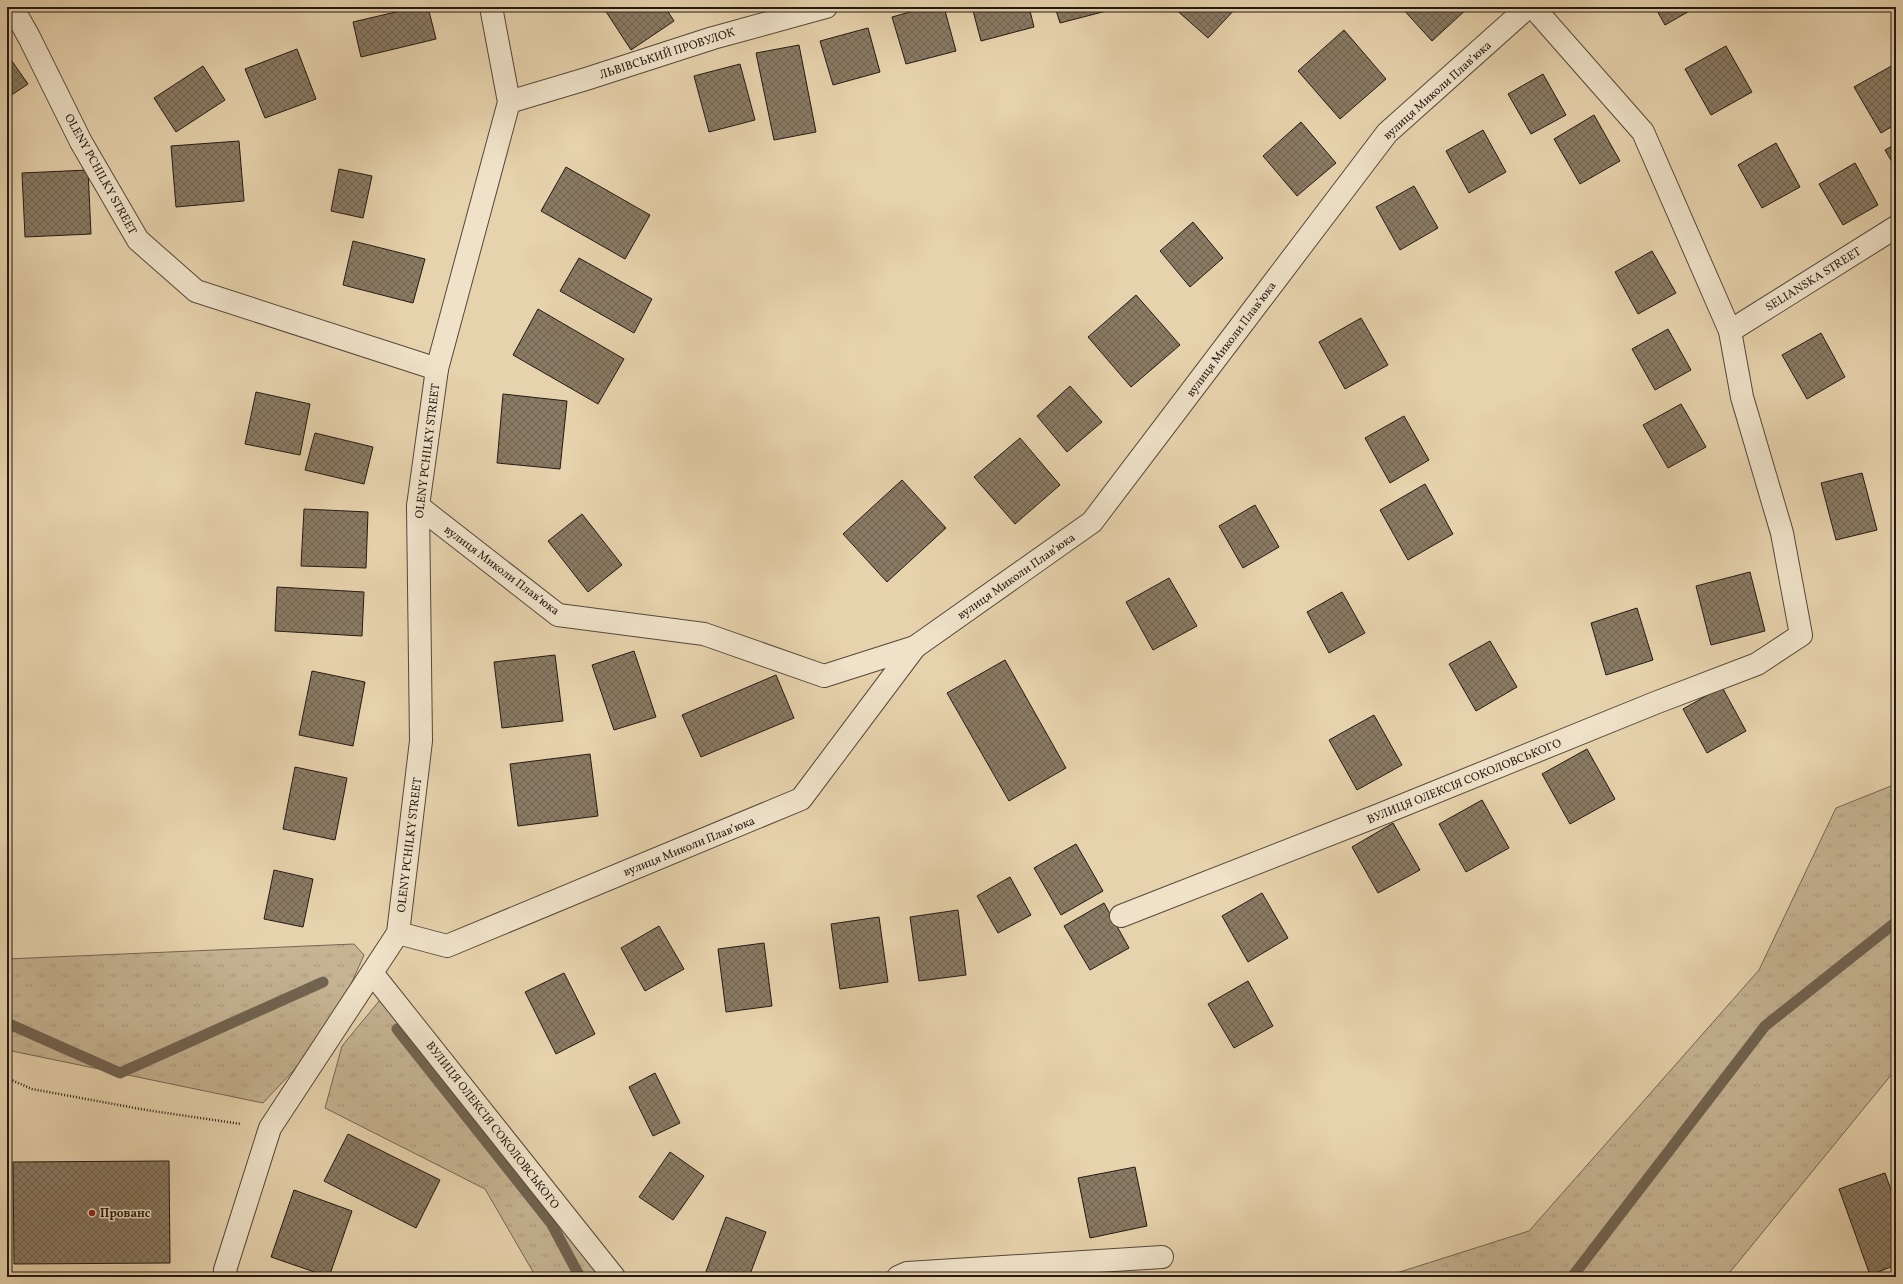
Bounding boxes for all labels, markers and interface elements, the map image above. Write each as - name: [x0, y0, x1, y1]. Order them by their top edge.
- street label: ЛЬВІВСЬКИЙ ПРОВУЛОК: [597, 24, 737, 83]
- street label: вулиця Миколи Плавʼюка: [1380, 38, 1495, 144]
- street label: OLENY PCHILKY STREET: [60, 111, 140, 238]
- street label: SELIANSKA STREET: [1763, 244, 1864, 316]
- street label: вулиця Миколи Плавʼюка: [1183, 279, 1280, 401]
- street label: OLENY PCHILKY STREET: [412, 383, 444, 520]
- street label: вулиця Миколи Плавʼюка: [440, 522, 562, 619]
- street label: вулиця Миколи Плавʼюка: [954, 530, 1079, 624]
- street label: ВУЛИЦЯ ОЛЕКСІЯ СОКОЛОВСЬКОГО: [1365, 735, 1564, 828]
- street label: OLENY PCHILKY STREET: [394, 777, 426, 914]
- street label: вулиця Миколи Плавʼюка: [621, 813, 758, 881]
- street label: ВУЛИЦЯ ОЛЕКСІЯ СОКОЛОВСЬКОГО: [422, 1039, 563, 1213]
- place label: Прованс: [100, 1206, 151, 1222]
- marker: Прованс: [87, 1208, 97, 1218]

